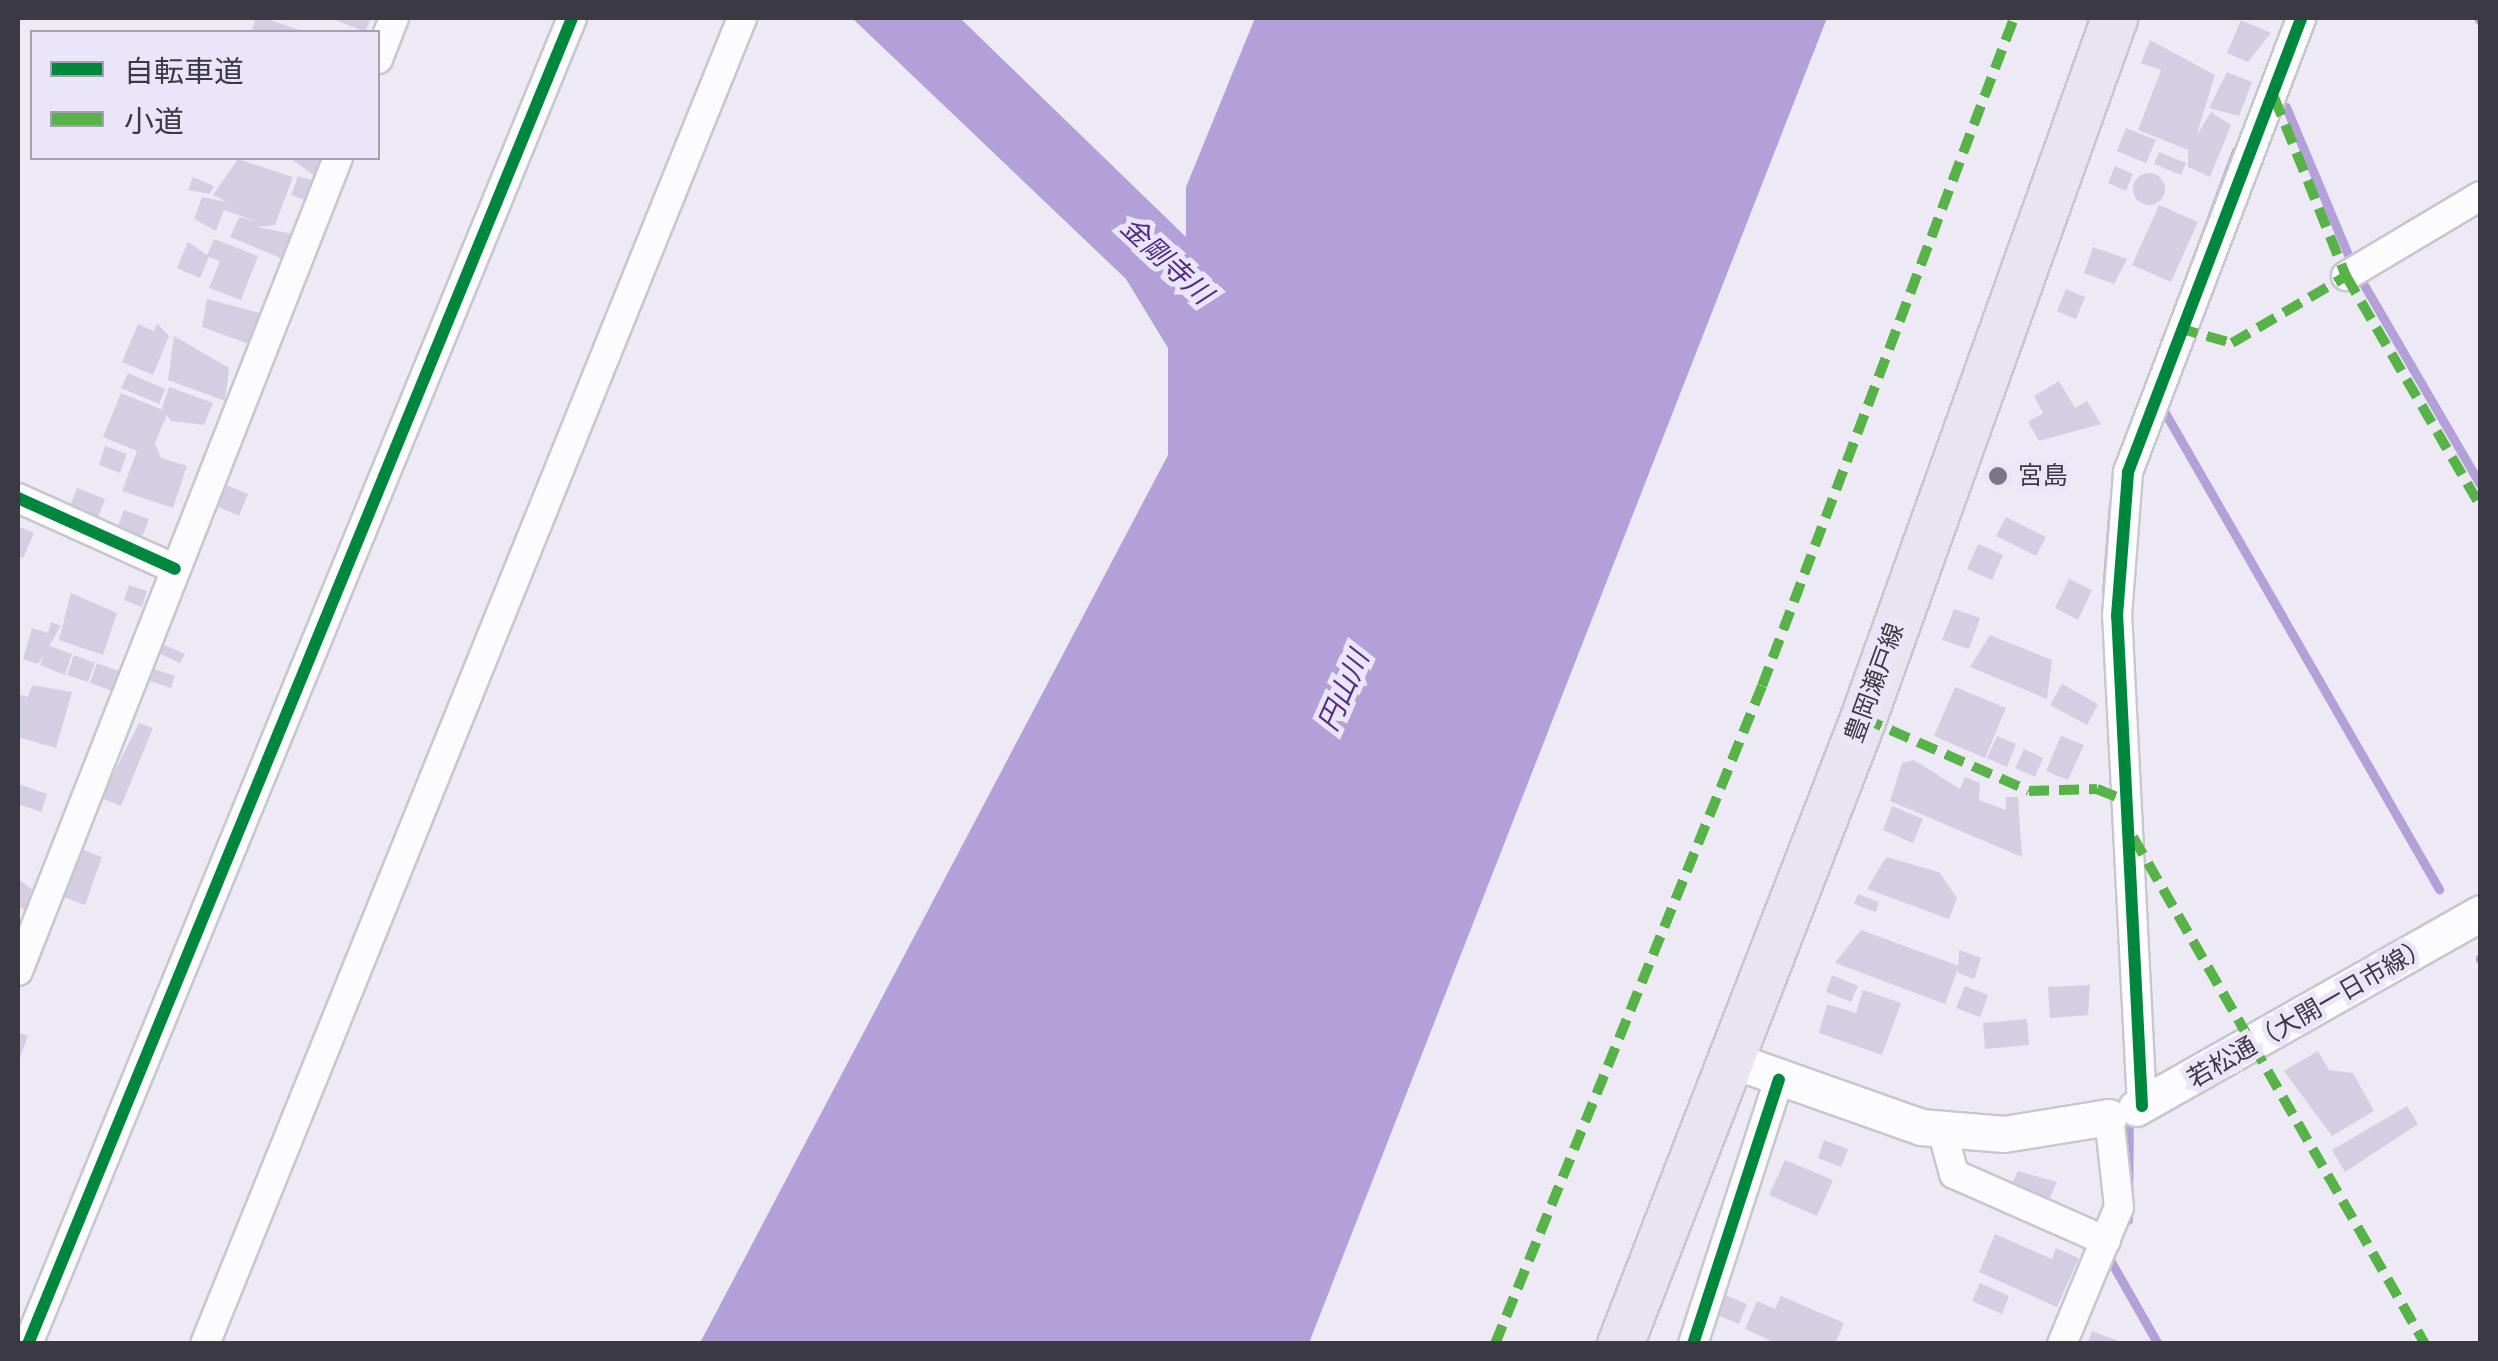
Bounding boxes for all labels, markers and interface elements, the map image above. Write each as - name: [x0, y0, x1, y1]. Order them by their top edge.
- legend: [30, 30, 380, 160]
- text: 自転車道: [124, 54, 244, 89]
- text: 小道: [124, 104, 184, 139]
- water label: 金剛寺川: [1114, 211, 1218, 311]
- place label: 宮島: [2018, 461, 2068, 491]
- marker: 宮島: [1987, 465, 2009, 487]
- street label: 豊岡瀬戸線: [1840, 619, 1910, 747]
- water label: 円山川: [1312, 646, 1376, 736]
- street label: 若松通（大開一日市線）: [2182, 931, 2436, 1095]

